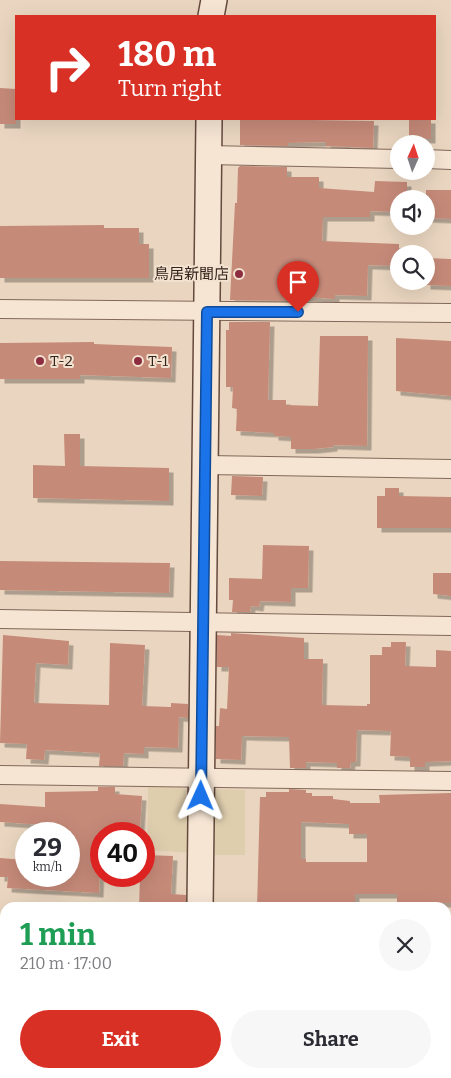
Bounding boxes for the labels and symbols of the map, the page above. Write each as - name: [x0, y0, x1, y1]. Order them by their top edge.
- north arrow: [390, 135, 435, 180]
- pin: [277, 261, 319, 312]
- place label: 鳥居新聞店: [154, 265, 229, 283]
- marker: 鳥居新聞店: [233, 268, 245, 280]
- place label: T-2: [50, 352, 73, 370]
- place label: T-1: [148, 352, 168, 370]
- marker: T-2: [34, 355, 46, 367]
- marker: T-1: [132, 355, 144, 367]
- position arrow: [174, 769, 226, 821]
- speed limit sign: 40: [90, 822, 155, 887]

